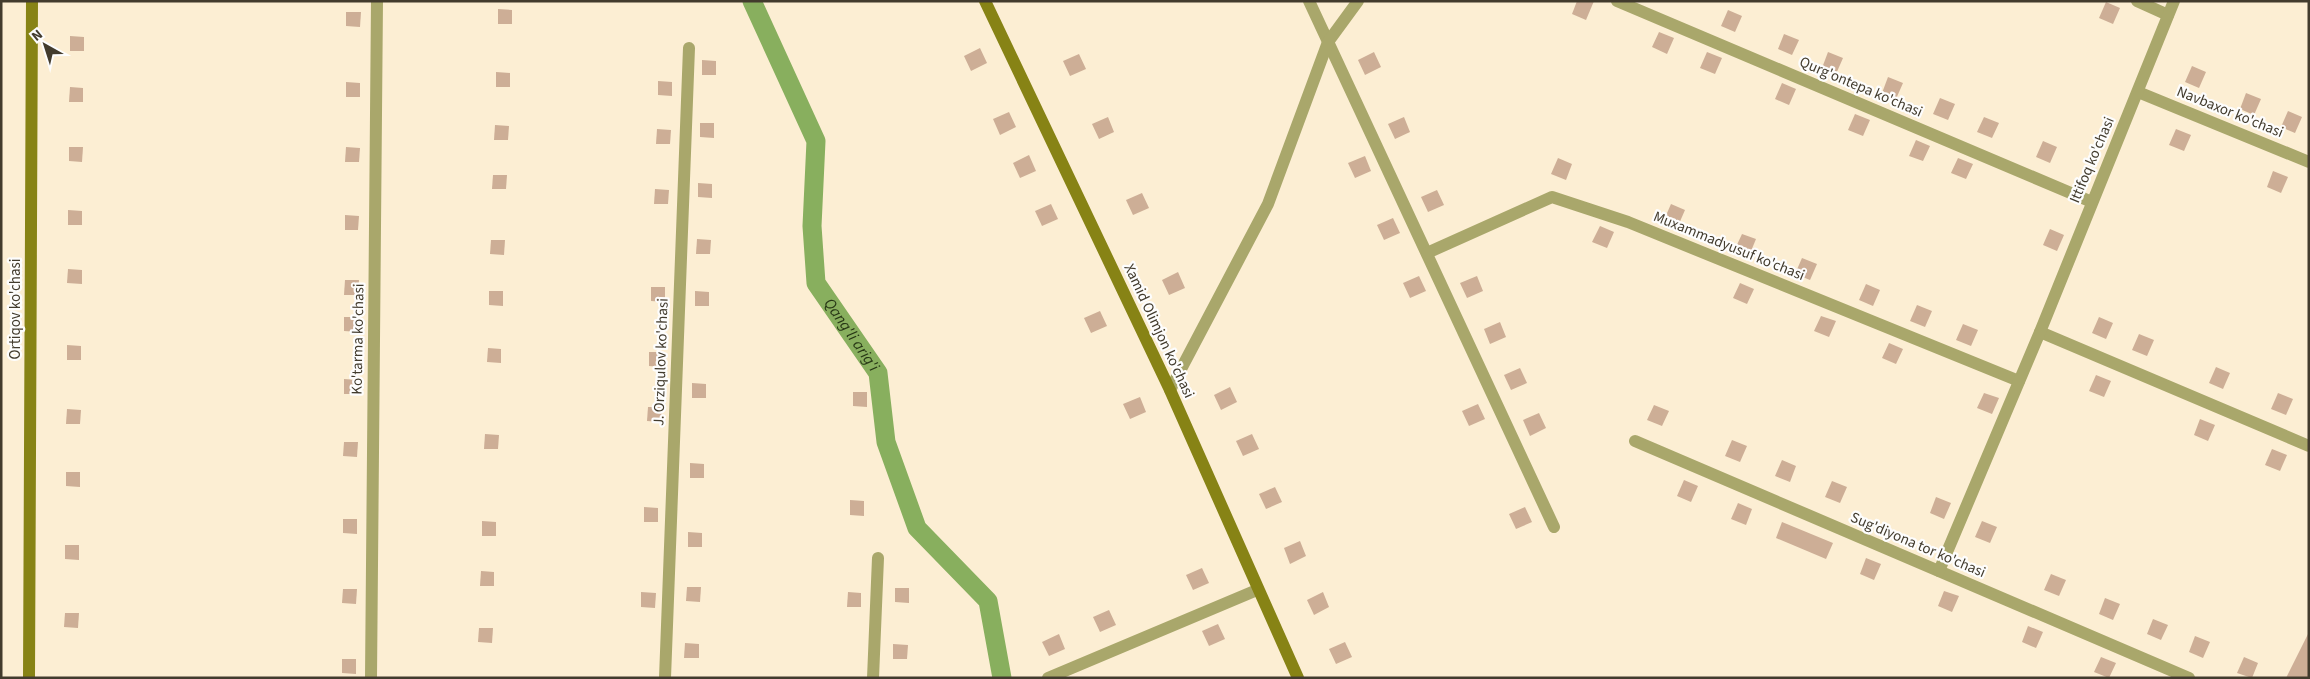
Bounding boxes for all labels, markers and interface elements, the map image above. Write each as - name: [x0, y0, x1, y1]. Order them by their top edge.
- north arrow: [20, 20, 70, 70]
- text: N: [28, 25, 47, 46]
- street label: Qurg'ontepa ko'chasi: [1796, 52, 1926, 122]
- street label: Navbaxor ko'chasi: [2174, 81, 2286, 143]
- street label: Ittifoq ko'chasi: [2064, 114, 2120, 206]
- street label: Muxammadyusuf ko'chasi: [1650, 206, 1808, 286]
- street label: Ortiqov ko'chasi: [5, 258, 26, 360]
- street label: Xamid Olimjon ko'chasi: [1119, 260, 1199, 402]
- street label: Ko'tarma ko'chasi: [347, 283, 369, 395]
- water label: Qang'li arig'i: [819, 294, 885, 376]
- street label: J. Orziqulov ko'chasi: [648, 298, 674, 426]
- street label: Sug'diyona tor ko'chasi: [1847, 507, 1989, 583]

